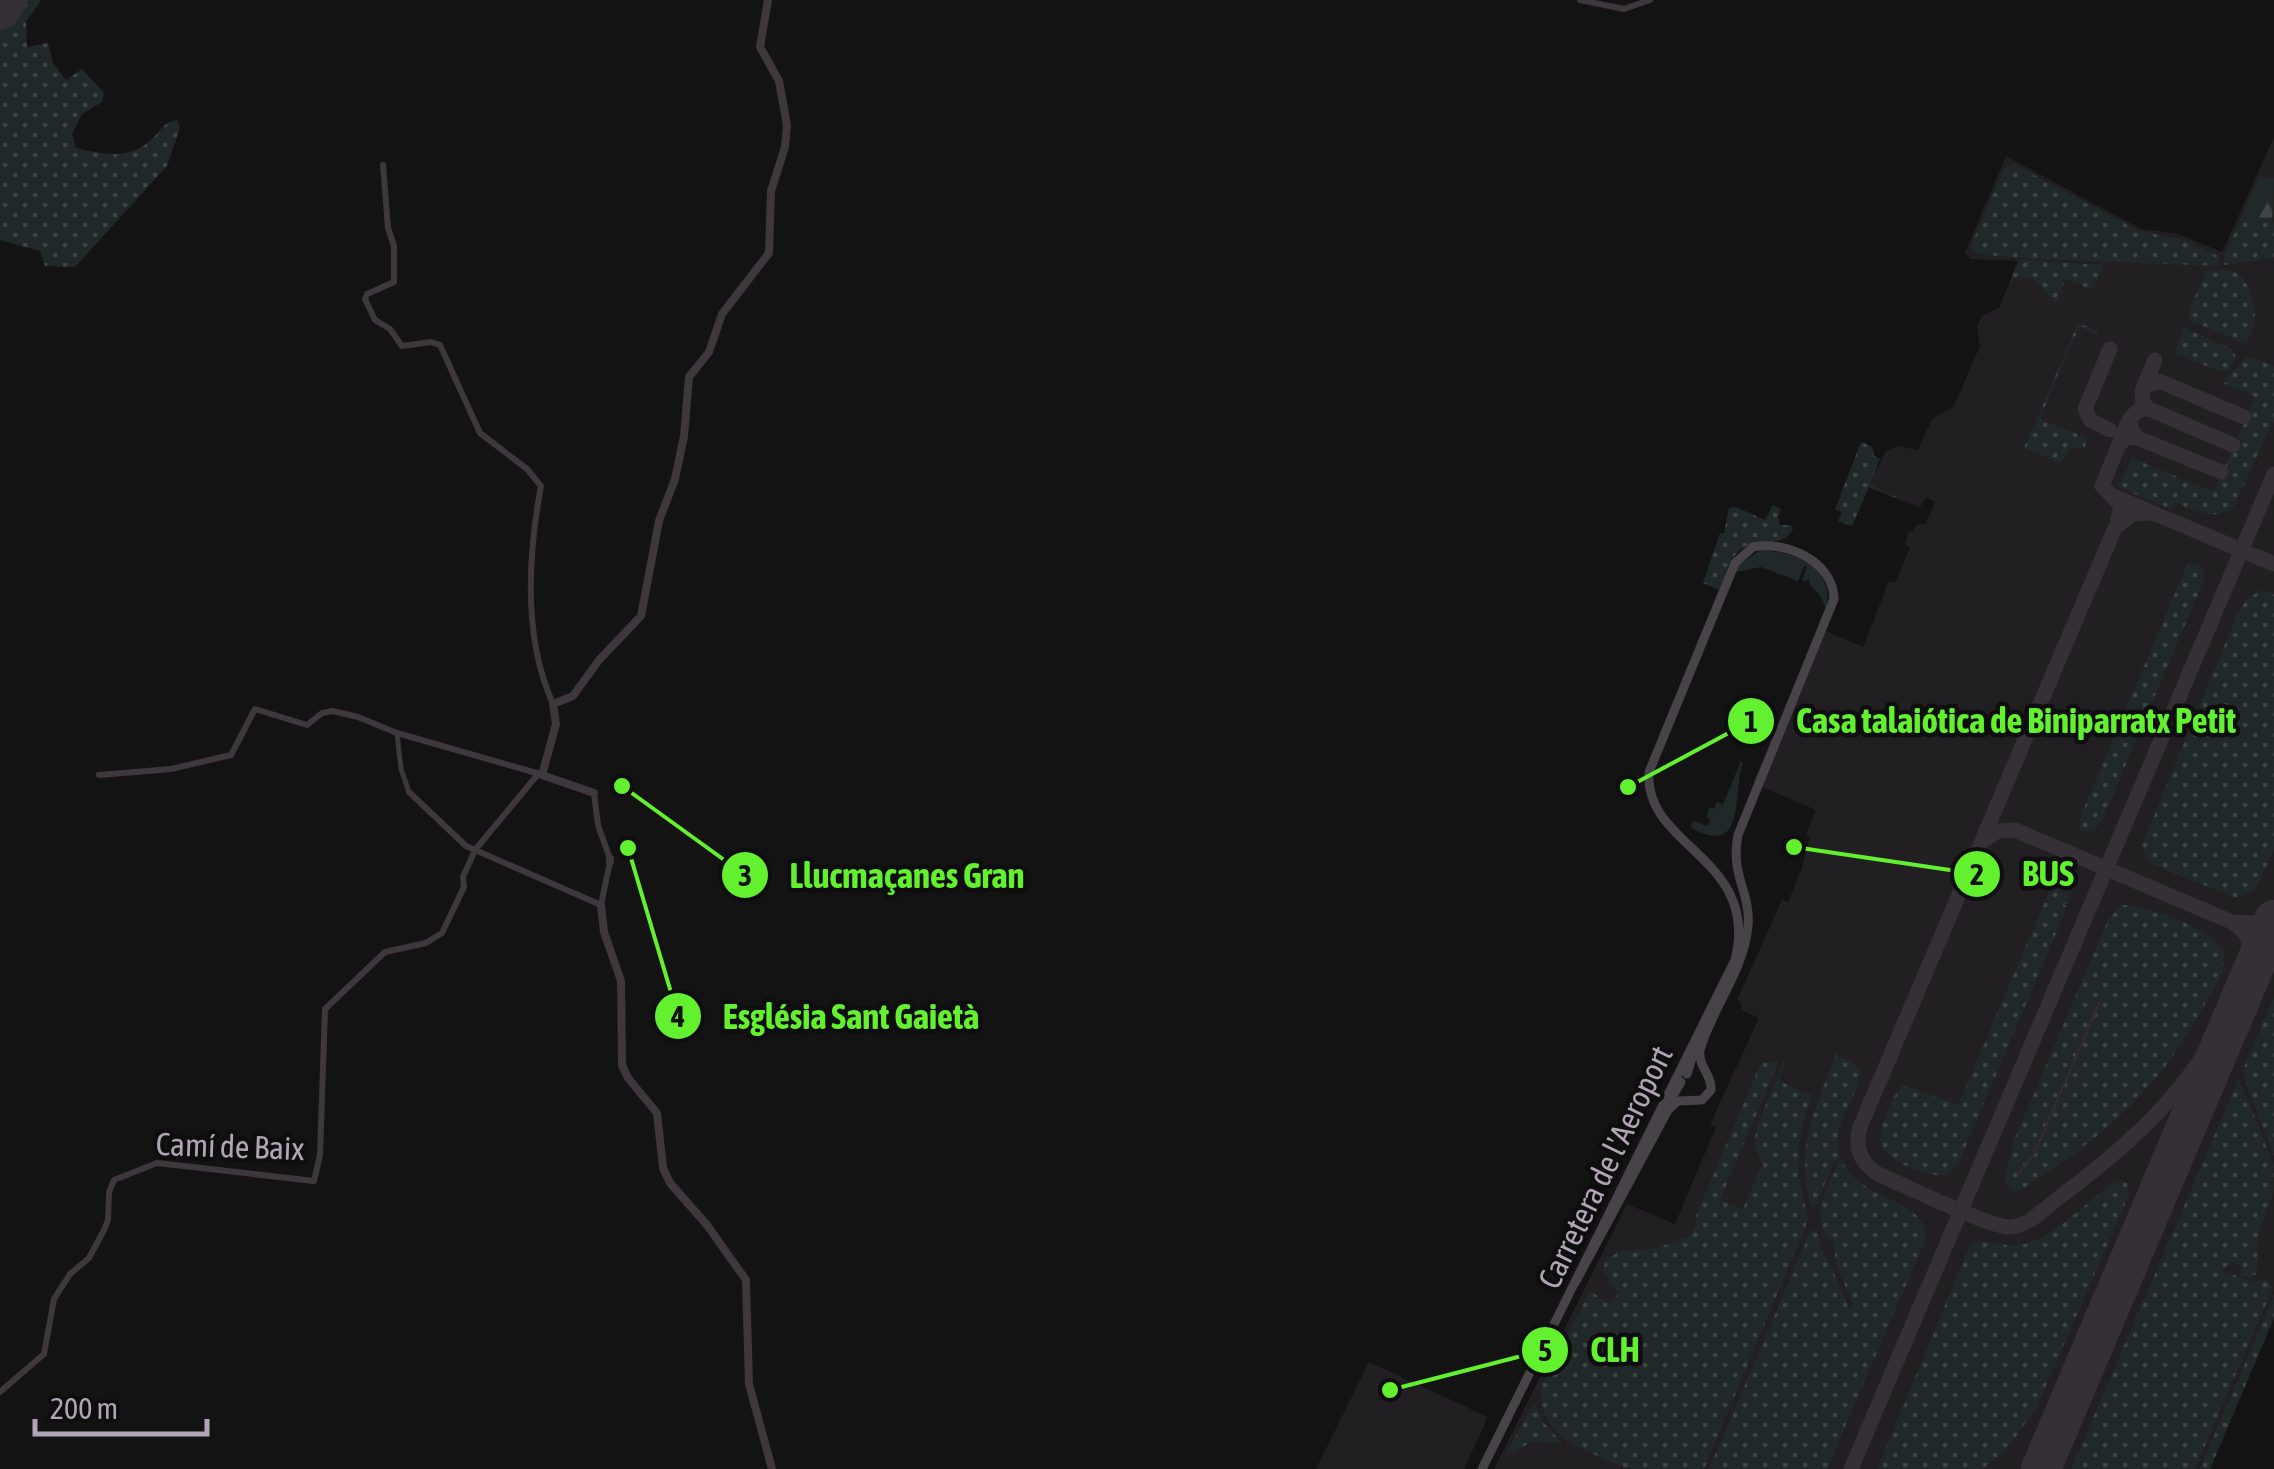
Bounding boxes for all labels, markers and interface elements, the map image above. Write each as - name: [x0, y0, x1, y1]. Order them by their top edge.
- callout: Casa talaiótica de Biniparratx Petit: [1726, 689, 2256, 754]
- text: Casa talaiótica de Biniparratx Petit: [1796, 700, 2236, 740]
- text: 1: [1744, 704, 1758, 738]
- callout: BUS: [1952, 842, 2094, 907]
- callout: Llucmaçanes Gran: [720, 843, 1044, 908]
- text: BUS: [2022, 853, 2074, 893]
- text: Llucmaçanes Gran: [790, 855, 1024, 895]
- text: 2: [1970, 857, 1984, 891]
- text: 3: [738, 858, 752, 892]
- callout: Església Sant Gaietà: [653, 984, 1000, 1049]
- text: Església Sant Gaietà: [723, 996, 979, 1036]
- text: 4: [670, 999, 685, 1033]
- street label: Carretera de l'Aeroport: [1530, 1040, 1680, 1294]
- street label: Camí de Baix: [155, 1125, 305, 1167]
- callout: CLH: [1520, 1318, 1660, 1383]
- text: CLH: [1590, 1329, 1640, 1369]
- text: 5: [1538, 1333, 1552, 1367]
- scale bar: [35, 1374, 208, 1436]
- text: 200 m: [50, 1391, 118, 1425]

